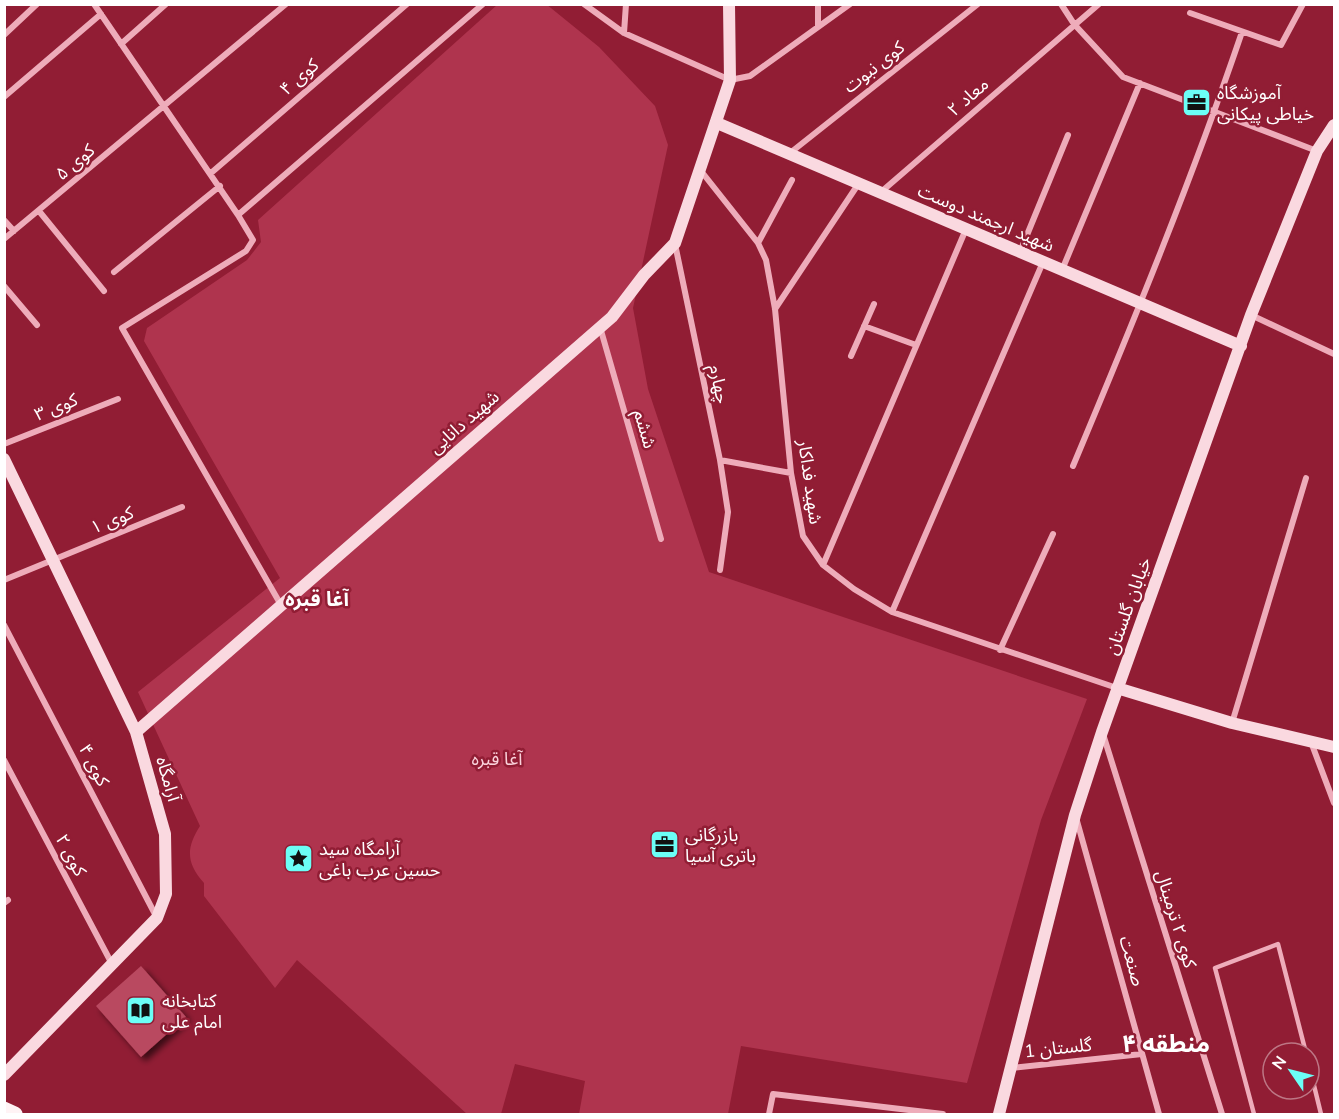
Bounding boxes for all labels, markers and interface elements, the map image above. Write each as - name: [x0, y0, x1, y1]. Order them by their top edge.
- street label: کوی نبوت: [838, 35, 910, 98]
- street label: کوی ۴: [274, 53, 324, 101]
- street label: معاد ۲: [942, 72, 994, 122]
- place label: آموزشگاه خیاطی پیکانی: [1217, 81, 1314, 126]
- office icon: آموزشگاه خیاطی پیکانی: [1180, 87, 1212, 119]
- street label: کوی ۵: [50, 138, 100, 185]
- street label: شهید ارجمند دوست: [914, 178, 1058, 258]
- street label: چهارم: [701, 362, 735, 406]
- street label: شهید دانایی: [424, 385, 504, 459]
- street label: کوی ۳: [31, 387, 82, 426]
- street label: ششم: [627, 407, 662, 452]
- street label: شهید فداکار: [792, 437, 828, 526]
- street label: کوی ۱: [87, 500, 138, 539]
- street label: خیابان گلستان: [1099, 554, 1157, 658]
- district label: آغا قبره: [285, 586, 349, 613]
- street label: کوی ۴: [73, 740, 115, 791]
- park label: آغا قبره: [471, 747, 523, 771]
- street label: آرامگاه: [150, 754, 186, 805]
- place label: بازرگانی باتری آسیا: [685, 823, 756, 868]
- office icon: بازرگانی باتری آسیا: [648, 829, 680, 861]
- street label: کوی ۲: [50, 830, 92, 881]
- place label: آرامگاه سید حسین عرب باغی: [319, 837, 440, 882]
- place icon: آرامگاه سید حسین عرب باغی: [282, 843, 314, 875]
- street label: کوی ۲ ترمینال: [1150, 867, 1202, 971]
- street label: صنعت: [1113, 933, 1151, 989]
- place label: کتابخانه امام علی: [162, 989, 222, 1036]
- library icon: کتابخانه امام علی: [125, 995, 157, 1027]
- district label: منطقه ۴: [1122, 1028, 1210, 1060]
- street label: گلستان 1: [1023, 1032, 1094, 1063]
- north arrow: [1261, 1041, 1321, 1101]
- text: N: [1267, 1052, 1292, 1074]

